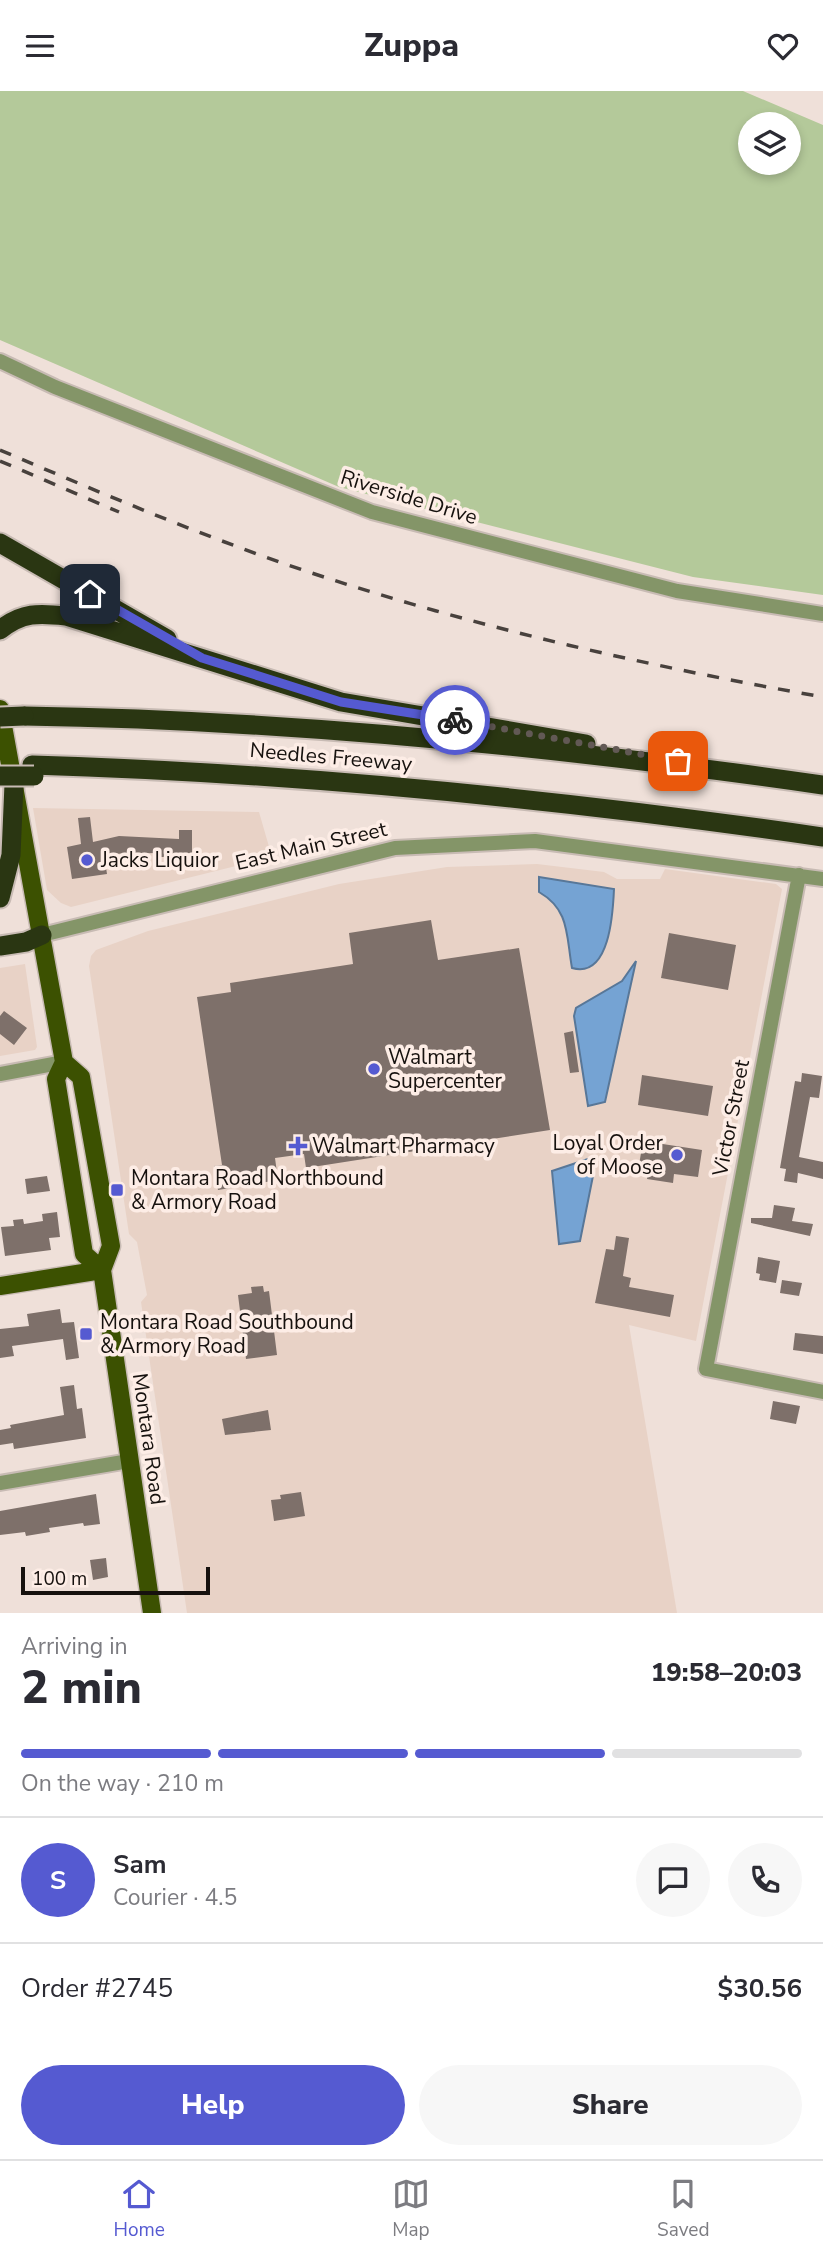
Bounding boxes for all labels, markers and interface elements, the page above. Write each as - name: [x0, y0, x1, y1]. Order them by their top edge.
- text: Zuppa: [364, 24, 459, 67]
- icon: menu: [21, 27, 59, 65]
- icon: heart: [764, 27, 802, 65]
- map controls: [738, 112, 801, 175]
- button: layers: [738, 112, 801, 175]
- street label: Riverside Drive: [337, 463, 481, 531]
- pin: [60, 564, 120, 624]
- icon: home: [71, 575, 109, 613]
- courier: [420, 685, 490, 755]
- icon: bike: [436, 701, 474, 739]
- pin: [648, 731, 708, 791]
- street label: Needles Freeway: [249, 736, 414, 778]
- icon: bag: [659, 742, 697, 780]
- street label: East Main Street: [233, 815, 390, 877]
- place label: Jacks Liquior: [100, 846, 219, 874]
- marker: Jacks Liquior: [79, 852, 95, 868]
- place label: Walmart Supercenter: [388, 1043, 503, 1095]
- street label: Victor Street: [706, 1057, 756, 1180]
- marker: Walmart Supercenter: [366, 1061, 382, 1077]
- place label: Loyal Order of Moose: [552, 1129, 663, 1181]
- place label: Walmart Pharmacy: [312, 1132, 495, 1160]
- marker: Walmart Pharmacy: [290, 1138, 306, 1154]
- marker: Loyal Order of Moose: [669, 1147, 685, 1163]
- place label: Montara Road Northbound & Armory Road: [131, 1164, 384, 1216]
- marker: Montara Road Northbound & Armory Road: [109, 1182, 125, 1198]
- place label: Montara Road Southbound & Armory Road: [100, 1308, 354, 1360]
- marker: Montara Road Southbound & Armory Road: [78, 1326, 94, 1342]
- street label: Montara Road: [126, 1371, 172, 1507]
- scale bar: [21, 1564, 210, 1596]
- text: 100 m: [32, 1566, 87, 1592]
- text: Arriving in: [21, 1631, 128, 1662]
- text: 19:58–20:03: [651, 1655, 802, 1690]
- text: 2 min: [21, 1656, 142, 1719]
- text: On the way · 210 m: [21, 1768, 224, 1799]
- button: chat: [636, 1843, 710, 1917]
- button: phone: [728, 1843, 802, 1917]
- text: Sam: [113, 1847, 166, 1882]
- text: S: [50, 1863, 66, 1898]
- text: Courier · 4.5: [113, 1882, 237, 1913]
- text: Order #2745: [21, 1971, 173, 2006]
- text: $30.56: [718, 1971, 802, 2006]
- button: Help: [21, 2065, 405, 2145]
- button: Share: [419, 2065, 802, 2145]
- tab: Home: [114, 2175, 165, 2243]
- tab: Map: [392, 2175, 430, 2243]
- tab: Saved: [657, 2175, 709, 2243]

